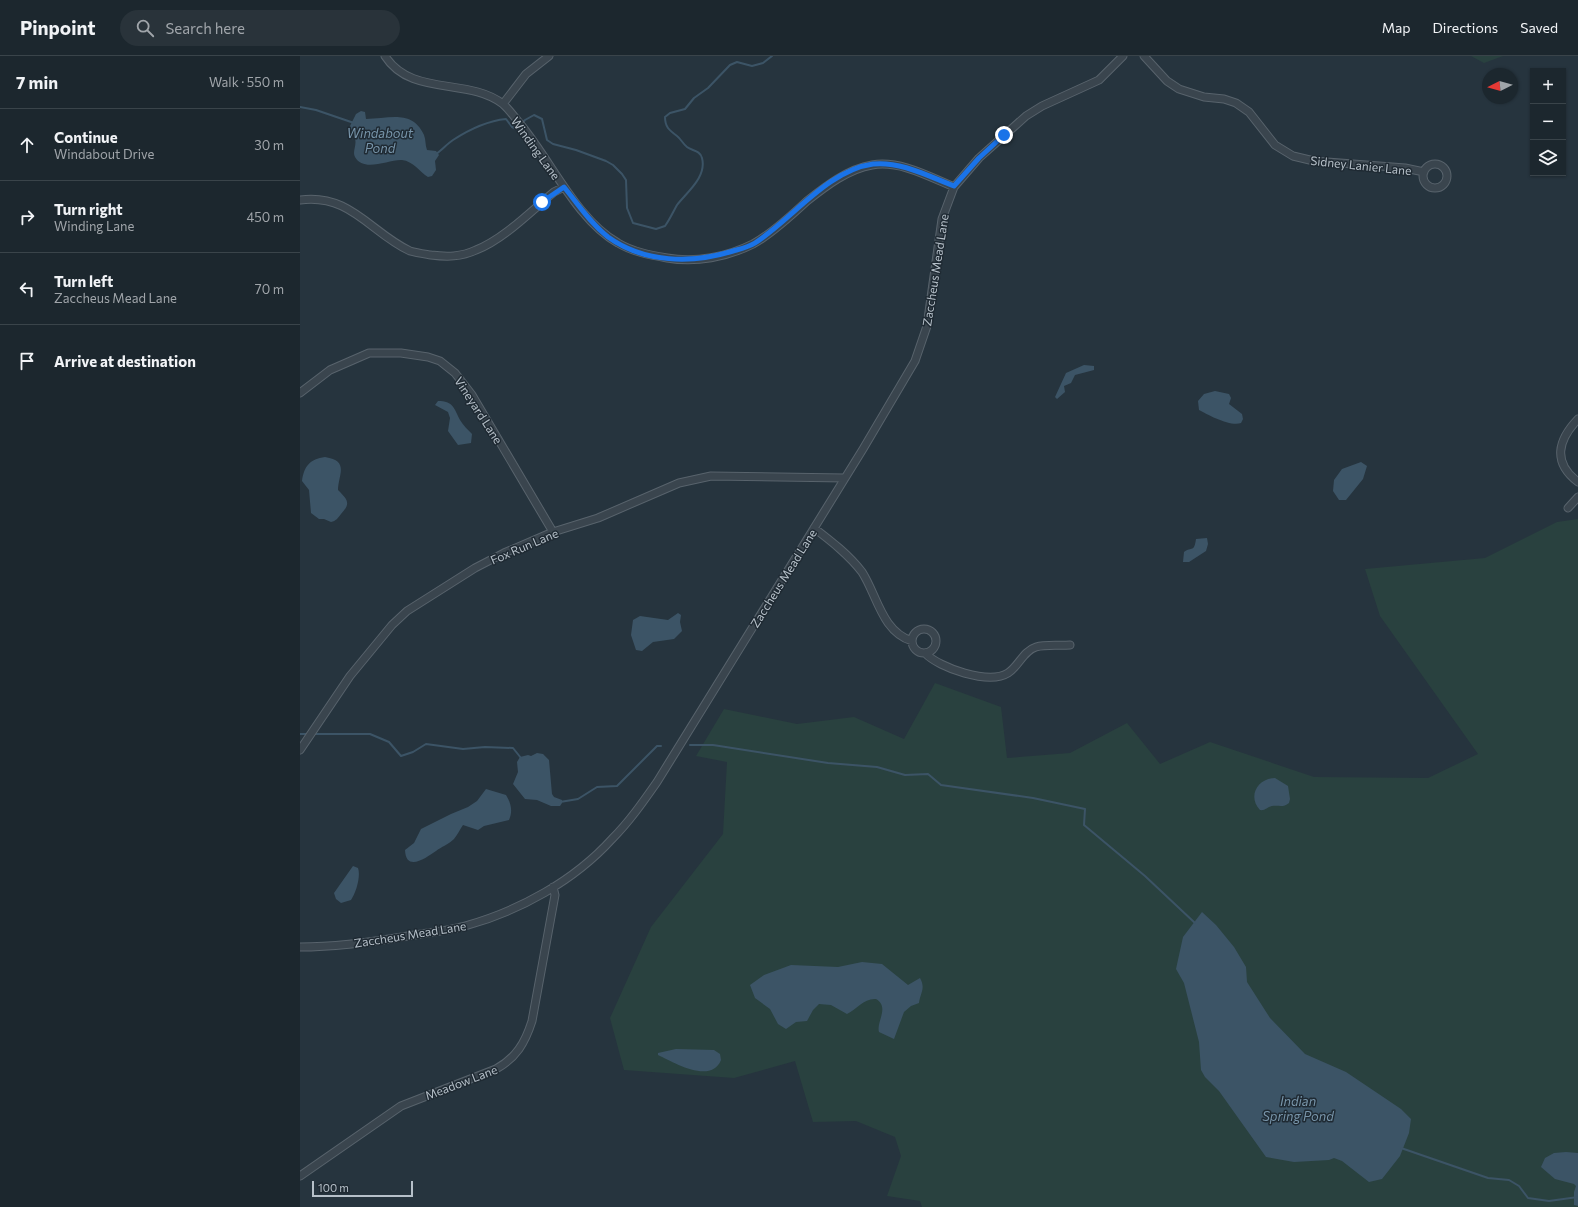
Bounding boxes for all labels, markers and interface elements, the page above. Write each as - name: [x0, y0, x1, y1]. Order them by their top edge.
- search box: [120, 10, 400, 46]
- text: Pinpoint: [20, 16, 96, 39]
- icon: search: [134, 17, 156, 39]
- text: Search here: [166, 19, 245, 37]
- text: Map: [1382, 19, 1411, 36]
- text: Directions: [1433, 19, 1498, 36]
- text: Saved: [1520, 19, 1558, 36]
- north arrow: [1482, 68, 1518, 104]
- map controls: [1530, 68, 1566, 176]
- button: +: [1530, 68, 1566, 104]
- text: 7 min: [16, 72, 58, 93]
- text: Walk · 550 m: [209, 74, 284, 90]
- button: −: [1530, 104, 1566, 140]
- street label: Winding Lane: [509, 114, 563, 182]
- water label: Windabout Pond: [347, 125, 414, 156]
- route end: [995, 126, 1013, 144]
- text: Continue: [54, 128, 118, 146]
- icon: ahead: [16, 134, 38, 156]
- text: 30 m: [254, 137, 284, 153]
- button: layers: [1530, 140, 1566, 176]
- text: Windabout Drive: [54, 146, 154, 162]
- street label: Sidney Lanier Lane: [1310, 153, 1412, 177]
- route start: [533, 193, 551, 211]
- text: Turn right: [54, 200, 123, 218]
- icon: right: [16, 206, 38, 228]
- text: 450 m: [246, 209, 284, 225]
- street label: Zaccheus Mead Lane: [919, 213, 951, 327]
- text: Winding Lane: [54, 218, 134, 234]
- text: Turn left: [54, 272, 113, 290]
- icon: left: [16, 278, 38, 300]
- text: 70 m: [255, 281, 284, 297]
- text: Zaccheus Mead Lane: [54, 290, 177, 306]
- icon: arrive: [16, 350, 38, 372]
- text: Arrive at destination: [54, 352, 196, 370]
- street label: Vineyard Lane: [452, 374, 506, 446]
- street label: Fox Run Lane: [488, 525, 560, 567]
- street label: Zaccheus Mead Lane: [747, 526, 819, 630]
- street label: Zaccheus Mead Lane: [353, 918, 467, 950]
- street label: Meadow Lane: [423, 1062, 499, 1102]
- water label: Indian Spring Pond: [1262, 1093, 1334, 1124]
- scale bar: [312, 1179, 413, 1198]
- text: 100 m: [318, 1181, 349, 1194]

